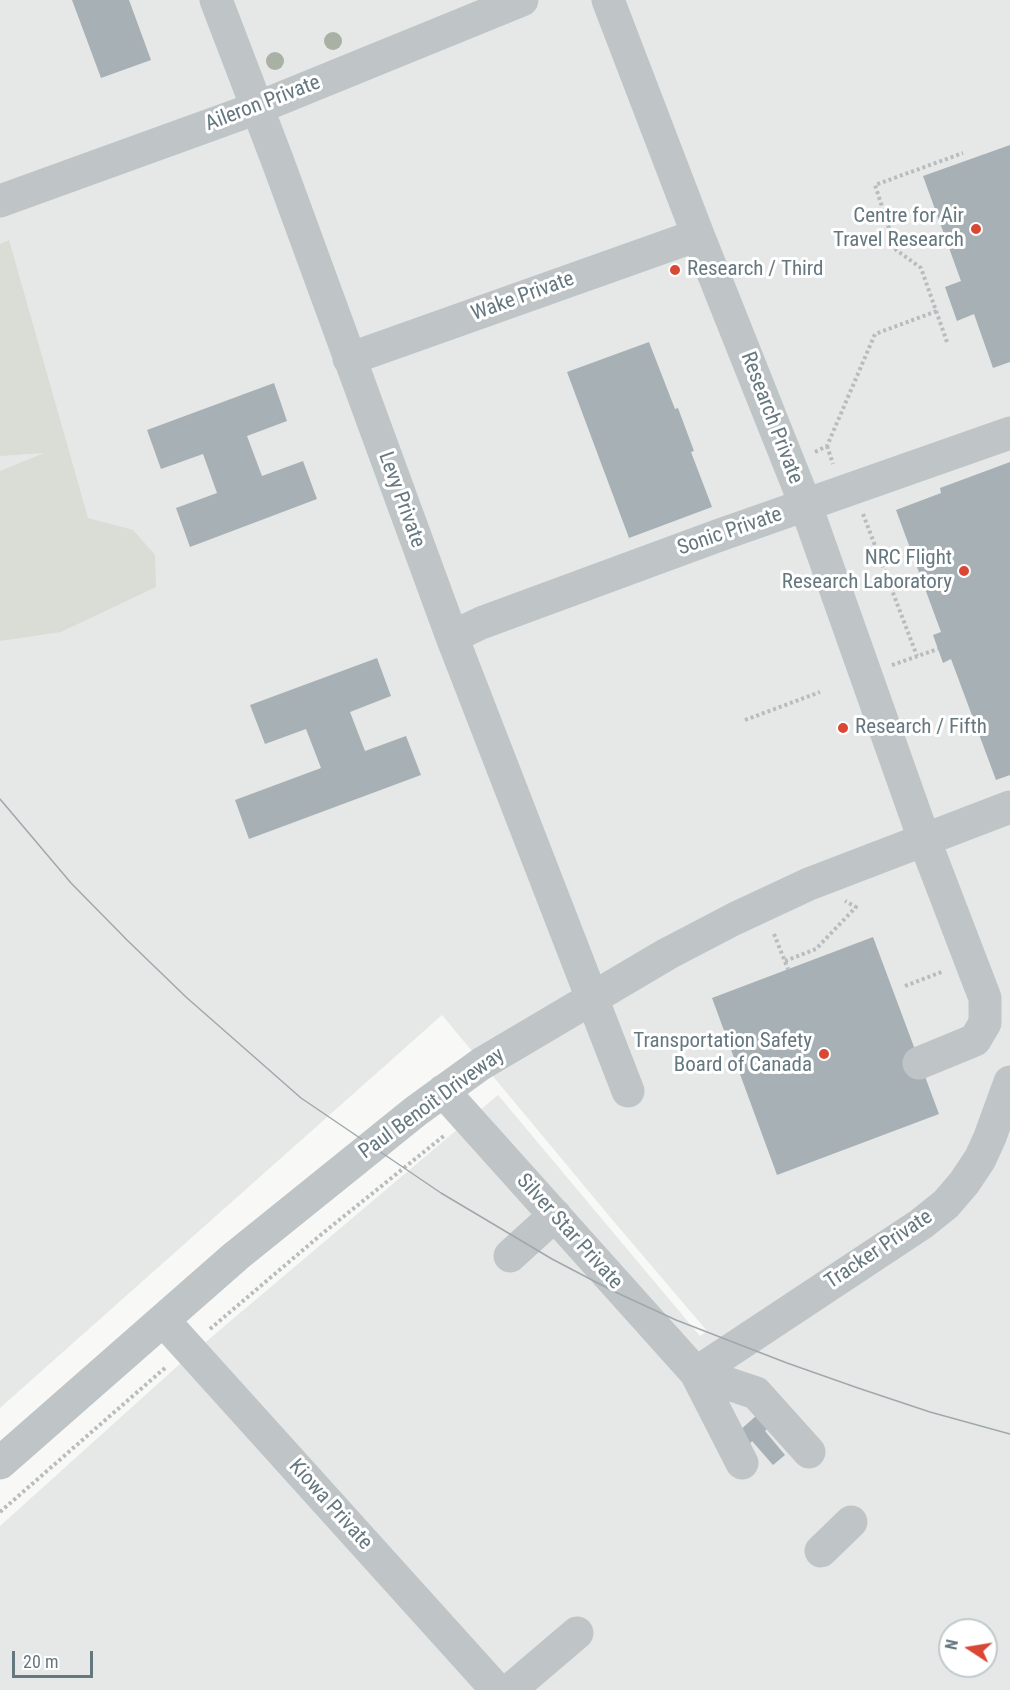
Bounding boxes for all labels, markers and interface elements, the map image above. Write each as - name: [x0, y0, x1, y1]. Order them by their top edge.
- street label: Aileron Private: [202, 71, 324, 137]
- place label: Centre for Air Travel Research: [833, 204, 964, 254]
- marker: Centre for Air Travel Research: [969, 222, 983, 236]
- place label: Research / Third: [687, 257, 823, 283]
- marker: Research / Third: [668, 263, 682, 277]
- street label: Wake Private: [468, 267, 578, 327]
- street label: Research Private: [734, 349, 808, 487]
- street label: Levy Private: [372, 449, 430, 551]
- street label: Sonic Private: [674, 502, 786, 562]
- place label: NRC Flight Research Laboratory: [782, 546, 952, 596]
- marker: NRC Flight Research Laboratory: [957, 564, 971, 578]
- place label: Research / Fifth: [855, 715, 987, 741]
- marker: Research / Fifth: [836, 721, 850, 735]
- place label: Transportation Safety Board of Canada: [633, 1029, 812, 1079]
- street label: Paul Benoit Driveway: [354, 1043, 510, 1165]
- marker: Transportation Safety Board of Canada: [817, 1047, 831, 1061]
- street label: Silver Star Private: [511, 1169, 627, 1295]
- street label: Tracker Private: [821, 1205, 937, 1295]
- street label: Kiowa Private: [283, 1455, 377, 1555]
- north arrow: [938, 1618, 998, 1678]
- text: N: [942, 1638, 962, 1651]
- scale bar: [15, 1639, 96, 1677]
- text: 20 m: [23, 1651, 58, 1672]

